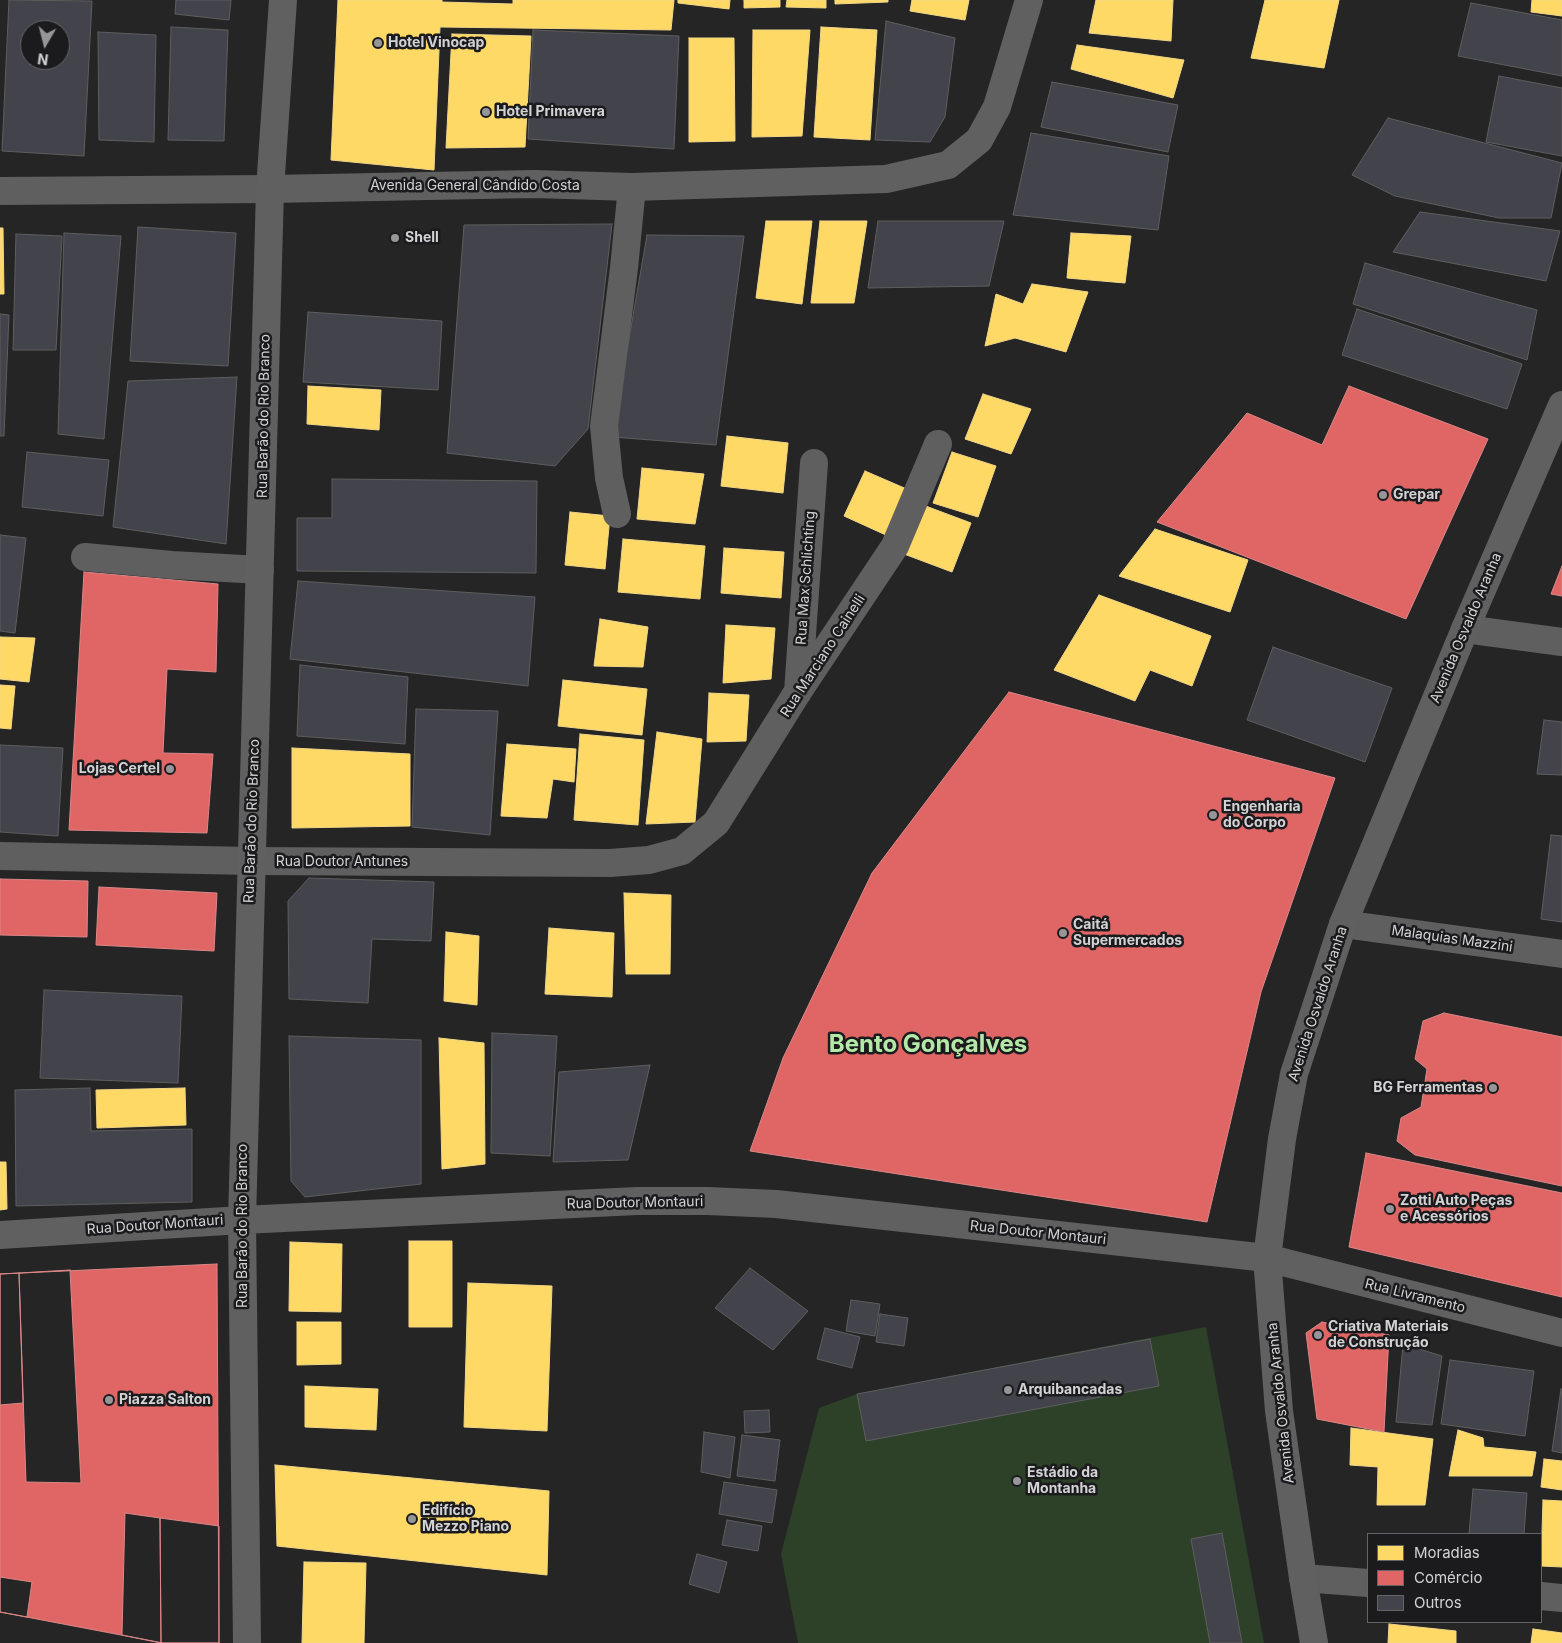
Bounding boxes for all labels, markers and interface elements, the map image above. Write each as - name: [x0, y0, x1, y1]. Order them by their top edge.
- north arrow: [20, 20, 70, 70]
- place label: Hotel Vinocap: [388, 35, 484, 51]
- marker: Hotel Vinocap: [372, 37, 384, 49]
- text: N: [37, 50, 49, 69]
- place label: Hotel Primavera: [496, 104, 605, 120]
- marker: Hotel Primavera: [480, 106, 492, 118]
- street label: Avenida General Cândido Costa: [370, 178, 580, 194]
- place label: Shell: [405, 230, 439, 246]
- marker: Shell: [389, 232, 401, 244]
- street label: Rua Barão do Rio Branco: [254, 334, 274, 498]
- place label: Grepar: [1393, 487, 1440, 503]
- marker: Grepar: [1377, 489, 1389, 501]
- street label: Rua Max Schlichting: [793, 510, 819, 646]
- street label: Avenida Osvaldo Aranha: [1427, 550, 1505, 706]
- street label: Rua Marciano Cainelli: [777, 592, 869, 720]
- street label: Rua Barão do Rio Branco: [241, 739, 263, 903]
- place label: Lojas Certel: [79, 761, 160, 777]
- marker: Lojas Certel: [164, 763, 176, 775]
- place label: Engenharia do Corpo: [1223, 799, 1301, 832]
- marker: Engenharia do Corpo: [1207, 809, 1219, 821]
- street label: Rua Doutor Antunes: [276, 854, 408, 870]
- place label: Caitá Supermercados: [1073, 917, 1182, 950]
- street label: Malaquias Mazzini: [1390, 922, 1514, 956]
- street label: Avenida Osvaldo Aranha: [1285, 924, 1351, 1084]
- marker: Caitá Supermercados: [1057, 927, 1069, 939]
- district label: Bento Gonçalves: [829, 1031, 1027, 1059]
- place label: BG Ferramentas: [1373, 1080, 1483, 1096]
- marker: BG Ferramentas: [1487, 1082, 1499, 1094]
- street label: Rua Barão do Rio Branco: [235, 1144, 251, 1308]
- street label: Rua Doutor Montauri: [566, 1193, 704, 1213]
- place label: Zotti Auto Peças e Acessórios: [1400, 1193, 1512, 1226]
- marker: Zotti Auto Peças e Acessórios: [1384, 1203, 1396, 1215]
- street label: Rua Doutor Montauri: [86, 1212, 224, 1238]
- street label: Rua Doutor Montauri: [969, 1217, 1107, 1249]
- street label: Rua Livramento: [1363, 1275, 1467, 1317]
- place label: Criativa Materiais de Construção: [1328, 1319, 1449, 1351]
- street label: Avenida Osvaldo Aranha: [1264, 1322, 1298, 1484]
- marker: Criativa Materiais de Construção: [1312, 1329, 1324, 1341]
- place label: Arquibancadas: [1018, 1382, 1122, 1398]
- marker: Arquibancadas: [1002, 1384, 1014, 1396]
- place label: Piazza Salton: [119, 1392, 211, 1408]
- marker: Piazza Salton: [103, 1394, 115, 1406]
- place label: Estádio da Montanha: [1027, 1465, 1098, 1498]
- marker: Estádio da Montanha: [1011, 1475, 1023, 1487]
- place label: Edifício Mezzo Piano: [422, 1503, 509, 1535]
- marker: Edifício Mezzo Piano: [406, 1513, 418, 1525]
- legend: [1367, 1533, 1542, 1623]
- text: Moradias: [1414, 1543, 1480, 1562]
- text: Comércio: [1414, 1568, 1482, 1587]
- text: Outros: [1414, 1593, 1462, 1612]

